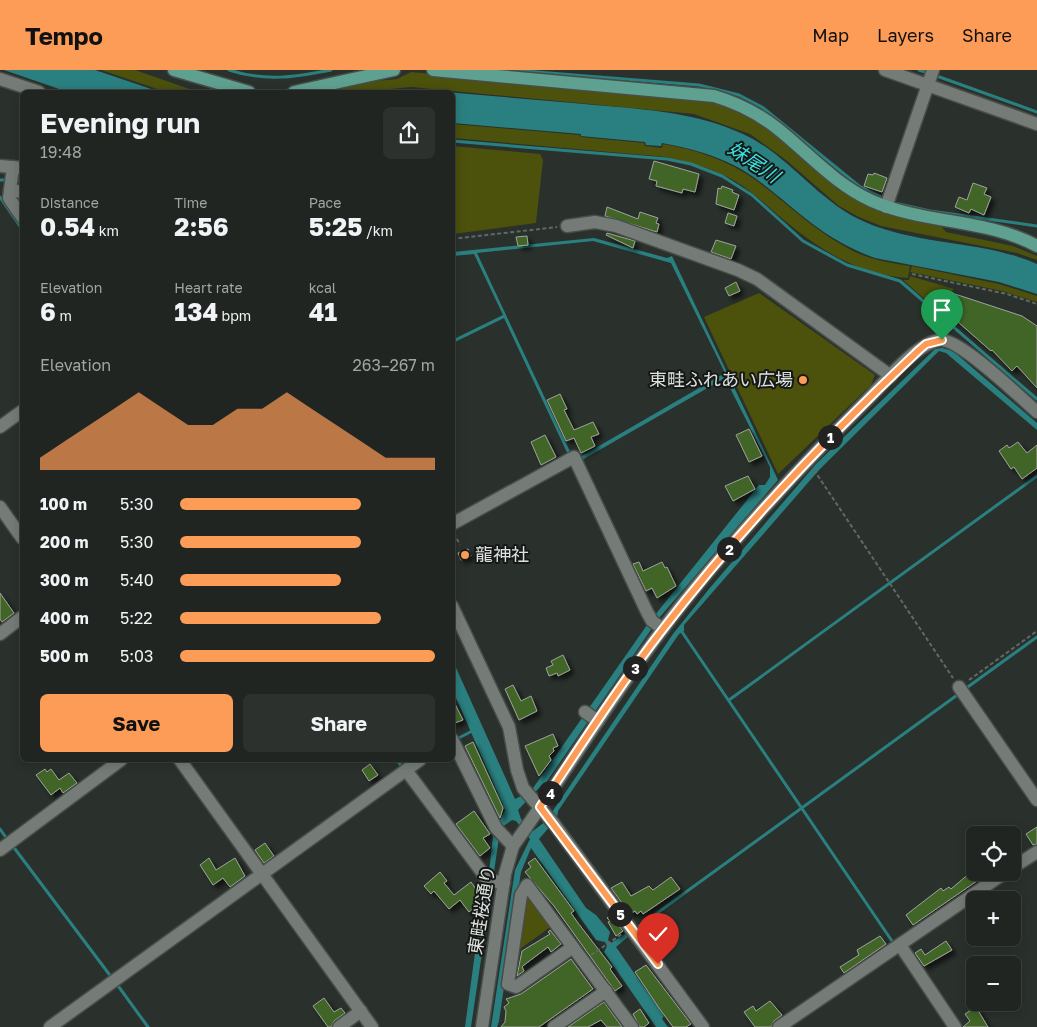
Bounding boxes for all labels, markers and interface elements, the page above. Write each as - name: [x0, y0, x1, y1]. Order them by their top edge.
- text: Tempo: [25, 21, 103, 50]
- text: Map: [812, 24, 849, 46]
- text: Layers: [877, 24, 934, 46]
- text: Share: [962, 24, 1012, 46]
- text: Evening run: [40, 106, 200, 139]
- button: share: [383, 107, 435, 159]
- water label: 妹尾川: [724, 136, 786, 188]
- text: 19:48: [40, 142, 82, 162]
- text: Distance: [40, 194, 99, 211]
- text: Time: [174, 194, 207, 211]
- text: Pace: [309, 194, 341, 211]
- text: 0.54: [40, 211, 95, 242]
- text: 2:56: [174, 211, 229, 242]
- text: 5:25: [309, 211, 362, 242]
- text: km: [95, 222, 119, 239]
- text: /km: [362, 222, 393, 239]
- text: Elevation: [40, 279, 102, 296]
- text: Heart rate: [174, 279, 243, 296]
- text: kcal: [309, 279, 336, 296]
- pin: [921, 289, 963, 340]
- text: 6: [40, 296, 56, 327]
- text: 134: [174, 296, 218, 327]
- text: 41: [309, 296, 337, 327]
- icon: arrive: [928, 296, 956, 324]
- text: m: [56, 307, 72, 324]
- text: bpm: [218, 307, 251, 324]
- text: Elevation: [40, 355, 111, 375]
- text: 263–267 m: [353, 355, 435, 375]
- place label: 東畦ふれあい広場: [649, 368, 793, 390]
- marker: 東畦ふれあい広場: [797, 374, 809, 386]
- pin: 1: [818, 424, 842, 450]
- text: 1: [827, 429, 834, 446]
- text: 100 m: [40, 494, 87, 514]
- text: 5:30: [120, 494, 153, 514]
- text: 200 m: [40, 532, 89, 552]
- text: 5:30: [120, 532, 153, 552]
- pin: 2: [716, 536, 742, 562]
- text: 2: [725, 541, 734, 558]
- place label: 龍神社: [475, 543, 529, 565]
- marker: 龍神社: [459, 549, 471, 561]
- text: 300 m: [40, 570, 89, 590]
- text: 5:40: [120, 570, 154, 590]
- text: 400 m: [40, 608, 89, 628]
- text: 5:22: [120, 608, 153, 628]
- text: 500 m: [40, 646, 89, 666]
- text: 5:03: [120, 646, 153, 666]
- pin: 3: [622, 656, 648, 680]
- text: 3: [631, 660, 640, 677]
- button: Save: [40, 694, 233, 752]
- button: Share: [243, 694, 435, 752]
- pin: 4: [538, 780, 562, 806]
- text: 4: [546, 785, 555, 802]
- map controls: [966, 826, 1021, 1011]
- button: locate: [966, 826, 1021, 881]
- street label: 東畦桜通り: [463, 864, 499, 956]
- button: +: [966, 891, 1021, 946]
- pin: 5: [608, 902, 632, 926]
- text: 5: [616, 906, 625, 923]
- pin: [637, 913, 679, 964]
- icon: check: [644, 920, 672, 948]
- button: −: [966, 956, 1021, 1011]

